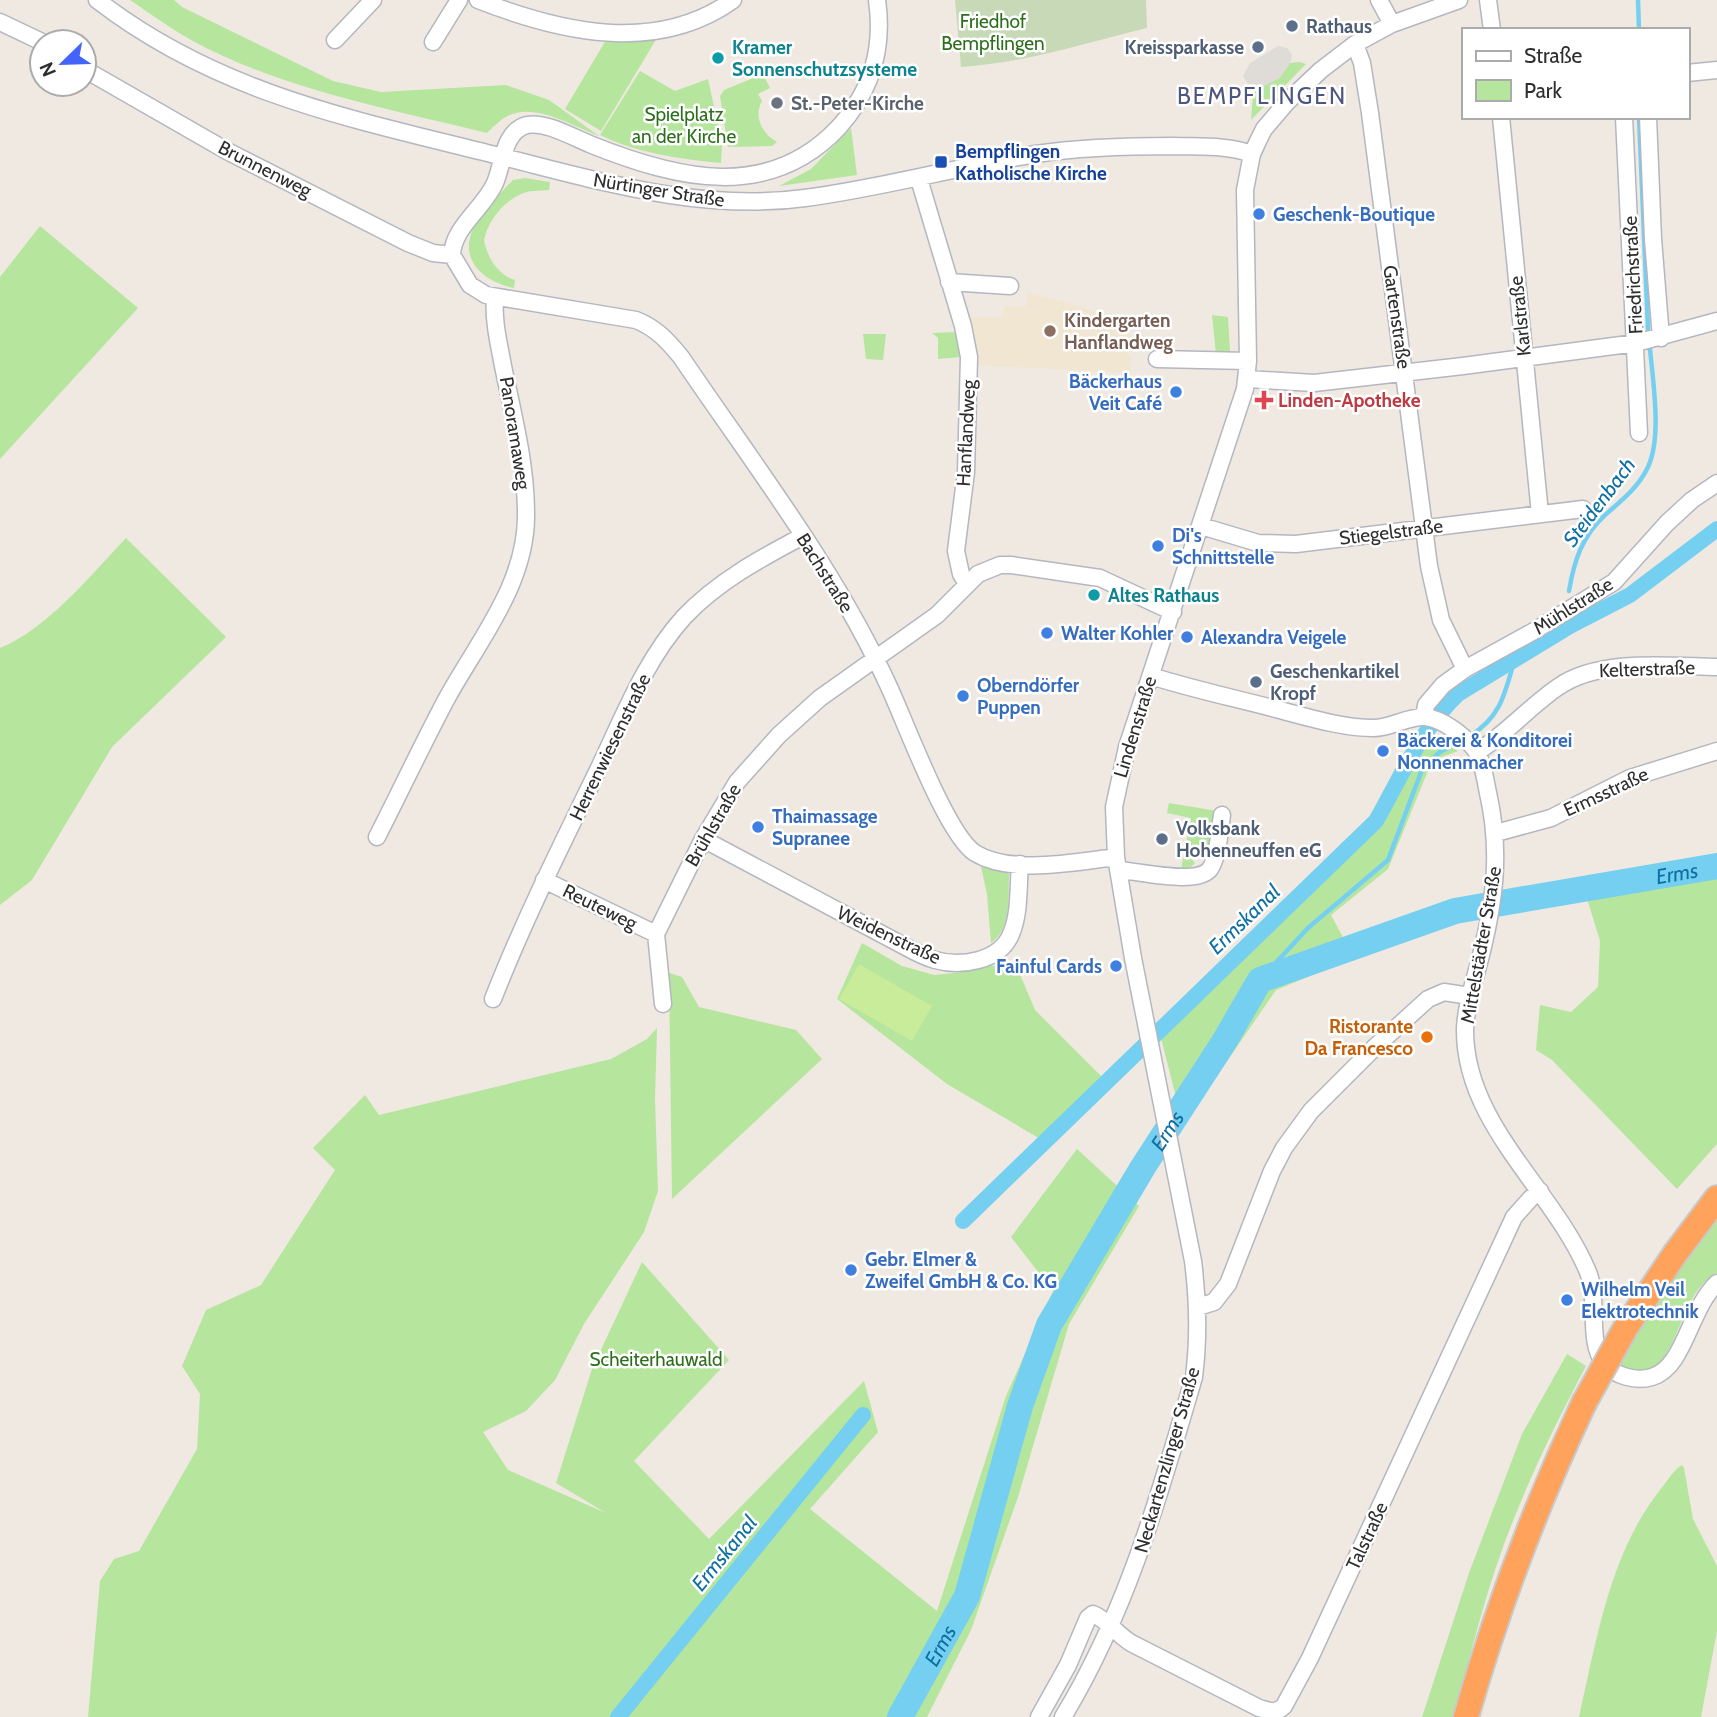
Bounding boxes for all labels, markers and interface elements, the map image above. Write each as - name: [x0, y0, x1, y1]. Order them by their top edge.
- park label: Friedhof Bempflingen: [941, 10, 1045, 55]
- place label: Rathaus: [1306, 15, 1372, 38]
- marker: Rathaus: [1284, 18, 1300, 34]
- north arrow: [28, 28, 98, 98]
- legend: [1462, 28, 1689, 119]
- place label: Kramer Sonnenschutzsysteme: [732, 36, 917, 81]
- place label: Kreissparkasse: [1125, 36, 1244, 59]
- marker: Kreissparkasse: [1250, 39, 1266, 55]
- text: Straße: [1524, 43, 1583, 68]
- marker: Kramer Sonnenschutzsysteme: [710, 50, 726, 66]
- text: N: [35, 59, 61, 80]
- text: Park: [1524, 78, 1562, 103]
- district label: BEMPFLINGEN: [1177, 82, 1347, 110]
- place label: St.-Peter-Kirche: [791, 92, 924, 115]
- marker: St.-Peter-Kirche: [769, 95, 785, 111]
- park label: Spielplatz an der Kirche: [632, 103, 736, 148]
- street label: Brunnenweg: [215, 136, 316, 203]
- place label: Bempflingen Katholische Kirche: [955, 140, 1107, 185]
- marker: Bempflingen Katholische Kirche: [933, 154, 949, 170]
- street label: Nürtinger Straße: [592, 168, 726, 212]
- place label: Geschenk-Boutique: [1273, 203, 1435, 226]
- marker: Geschenk-Boutique: [1251, 206, 1267, 222]
- street label: Friedrichstraße: [1618, 215, 1648, 335]
- street label: Gartenstraße: [1378, 264, 1416, 371]
- street label: Karlstraße: [1504, 275, 1536, 357]
- place label: Kindergarten Hanflandweg: [1064, 309, 1173, 354]
- marker: Kindergarten Hanflandweg: [1042, 323, 1058, 339]
- place label: Bäckerhaus Veit Café: [1069, 370, 1162, 415]
- street label: Panoramaweg: [495, 375, 535, 492]
- street label: Hanflandweg: [952, 379, 980, 487]
- marker: Bäckerhaus Veit Café: [1168, 384, 1184, 400]
- place label: Linden-Apotheke: [1278, 389, 1421, 412]
- marker: Linden-Apotheke: [1256, 392, 1272, 408]
- water label: Steidenbach: [1558, 453, 1640, 551]
- street label: Stiegelstraße: [1338, 514, 1445, 550]
- place label: Di's Schnittstelle: [1172, 524, 1275, 569]
- street label: Bachstraße: [792, 529, 859, 617]
- marker: Di's Schnittstelle: [1150, 538, 1166, 554]
- street label: Mühlstraße: [1529, 572, 1617, 640]
- place label: Altes Rathaus: [1108, 584, 1219, 607]
- marker: Altes Rathaus: [1086, 587, 1102, 603]
- place label: Walter Kohler: [1061, 622, 1174, 645]
- marker: Walter Kohler: [1039, 625, 1055, 641]
- place label: Alexandra Veigele: [1201, 626, 1347, 649]
- marker: Alexandra Veigele: [1179, 629, 1195, 645]
- street label: Kelterstraße: [1599, 656, 1696, 682]
- place label: Geschenkartikel Kropf: [1270, 660, 1399, 705]
- street label: Herrenwiesenstraße: [564, 670, 656, 824]
- street label: Lindenstraße: [1109, 673, 1161, 781]
- place label: Oberndörfer Puppen: [977, 674, 1080, 719]
- marker: Geschenkartikel Kropf: [1248, 674, 1264, 690]
- marker: Oberndörfer Puppen: [955, 688, 971, 704]
- place label: Bäckerei & Konditorei Nonnenmacher: [1397, 729, 1572, 774]
- marker: Bäckerei & Konditorei Nonnenmacher: [1375, 743, 1391, 759]
- street label: Ermsstraße: [1560, 762, 1652, 822]
- street label: Brühlstraße: [680, 779, 746, 871]
- place label: Thaimassage Supranee: [772, 805, 878, 850]
- place label: Volksbank Hohenneuffen eG: [1176, 817, 1322, 862]
- marker: Thaimassage Supranee: [750, 819, 766, 835]
- marker: Volksbank Hohenneuffen eG: [1154, 831, 1170, 847]
- water label: Erms: [1654, 857, 1700, 889]
- street label: Mittelstädter Straße: [1456, 864, 1506, 1025]
- street label: Reuteweg: [559, 879, 641, 935]
- water label: Ermskanal: [1203, 879, 1285, 959]
- street label: Weidenstraße: [833, 901, 945, 969]
- place label: Fainful Cards: [996, 955, 1102, 978]
- marker: Fainful Cards: [1108, 958, 1124, 974]
- place label: Ristorante Da Francesco: [1305, 1015, 1413, 1060]
- marker: Ristorante Da Francesco: [1419, 1029, 1435, 1045]
- water label: Erms: [1145, 1106, 1189, 1155]
- place label: Gebr. Elmer & Zweifel GmbH & Co. KG: [865, 1248, 1057, 1293]
- marker: Gebr. Elmer & Zweifel GmbH & Co. KG: [843, 1262, 859, 1278]
- place label: Wilhelm Veil Elektrotechnik: [1581, 1278, 1700, 1323]
- marker: Wilhelm Veil Elektrotechnik: [1559, 1292, 1575, 1308]
- park label: Scheiterhauwald: [590, 1348, 722, 1371]
- street label: Neckartenzlinger Straße: [1129, 1364, 1205, 1555]
- street label: Talstraße: [1341, 1498, 1393, 1574]
- water label: Ermskanal: [686, 1510, 762, 1596]
- water label: Erms: [919, 1621, 961, 1670]

